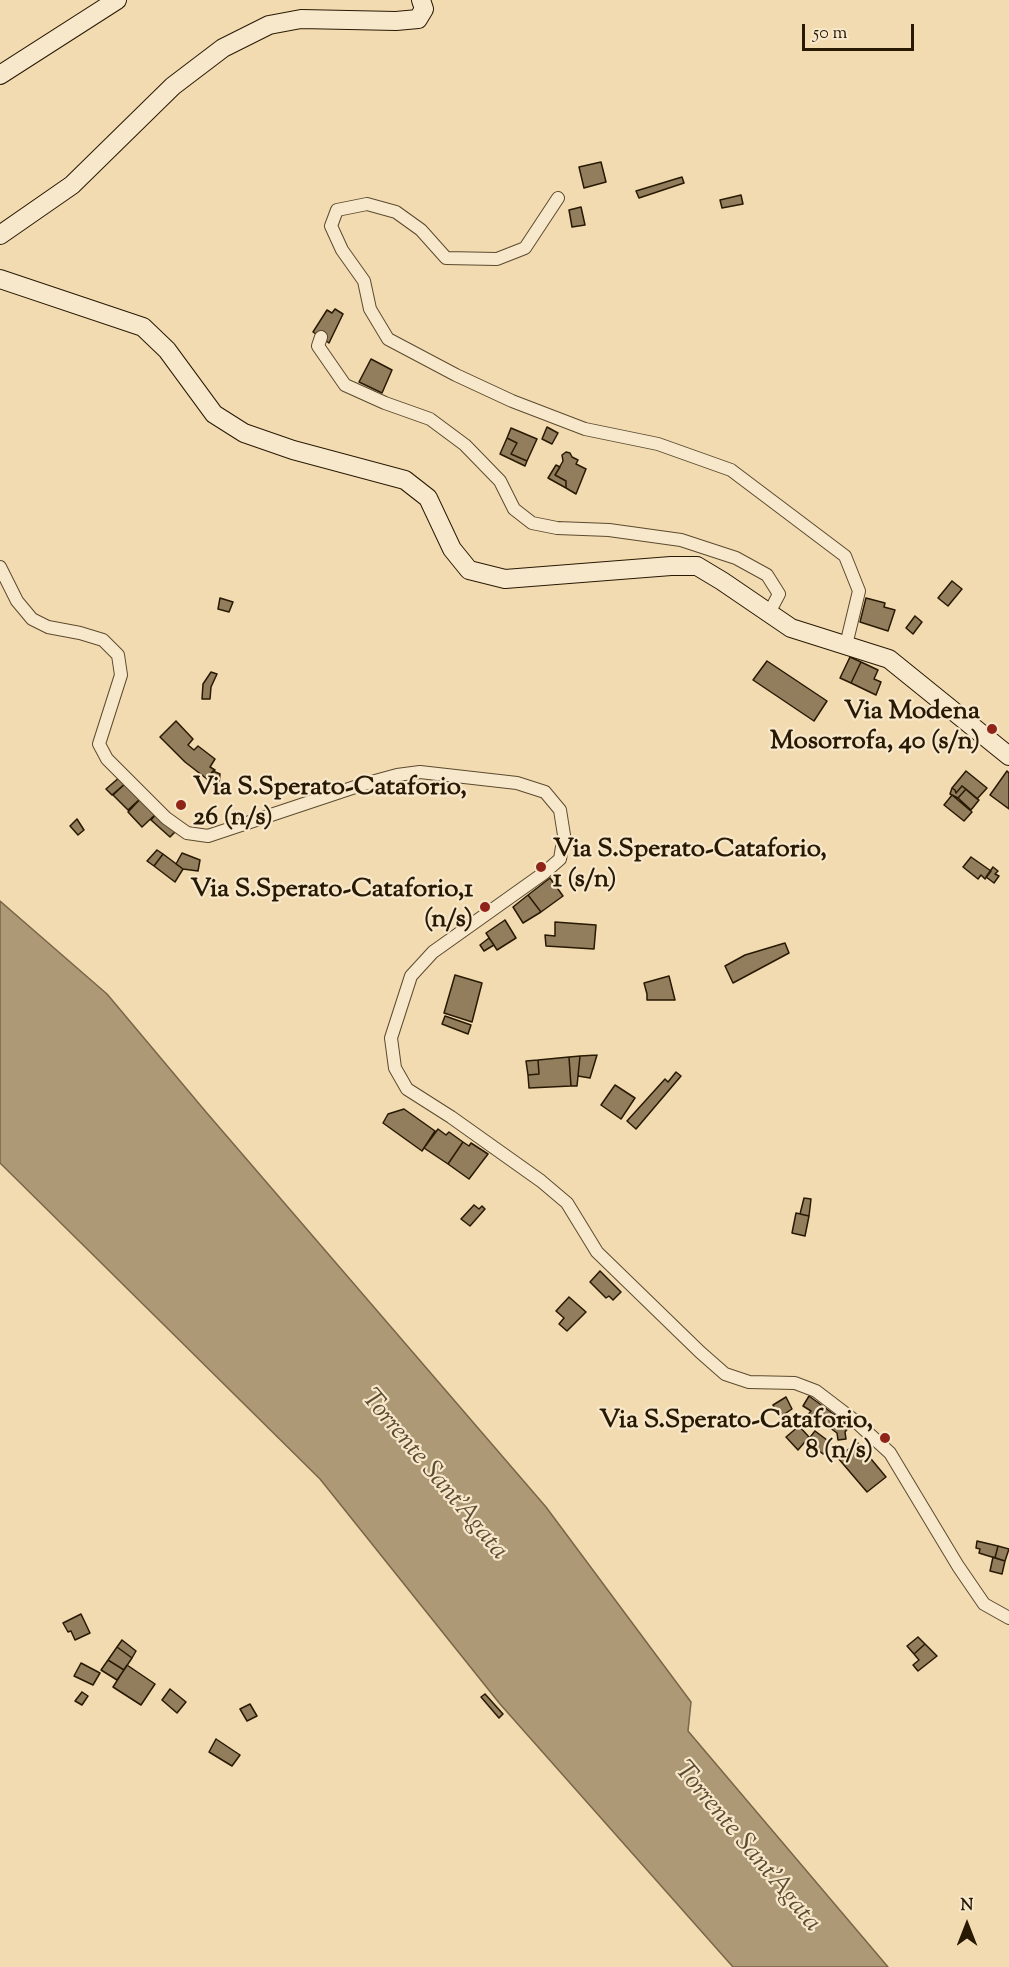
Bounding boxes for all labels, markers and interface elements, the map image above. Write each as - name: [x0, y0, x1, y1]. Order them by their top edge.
- scale bar: [805, 12, 918, 50]
- text: 50 m: [813, 21, 847, 47]
- place label: Via Modena Mosorrofa, 40 (s/n): [770, 698, 980, 760]
- marker: Via Modena Mosorrofa, 40 (s/n): [985, 722, 999, 736]
- place label: Via S.Sperato-Cataforio, 26 (n/s): [193, 774, 467, 836]
- marker: Via S.Sperato-Cataforio, 26 (n/s): [174, 798, 188, 812]
- place label: Via S.Sperato-Cataforio, 1 (s/n): [553, 836, 827, 898]
- marker: Via S.Sperato-Cataforio, 1 (s/n): [534, 860, 548, 874]
- place label: Via S.Sperato-Cataforio,1 (n/s): [190, 876, 473, 938]
- marker: Via S.Sperato-Cataforio,1 (n/s): [478, 900, 492, 914]
- water label: Torrente Sant'Agata: [352, 1384, 514, 1568]
- place label: Via S.Sperato-Cataforio, 8 (n/s): [599, 1407, 873, 1468]
- marker: Via S.Sperato-Cataforio, 8 (n/s): [878, 1431, 892, 1445]
- water label: Torrente Sant'Agata: [665, 1756, 827, 1940]
- north arrow: [937, 1895, 997, 1955]
- text: N: [961, 1895, 973, 1918]

